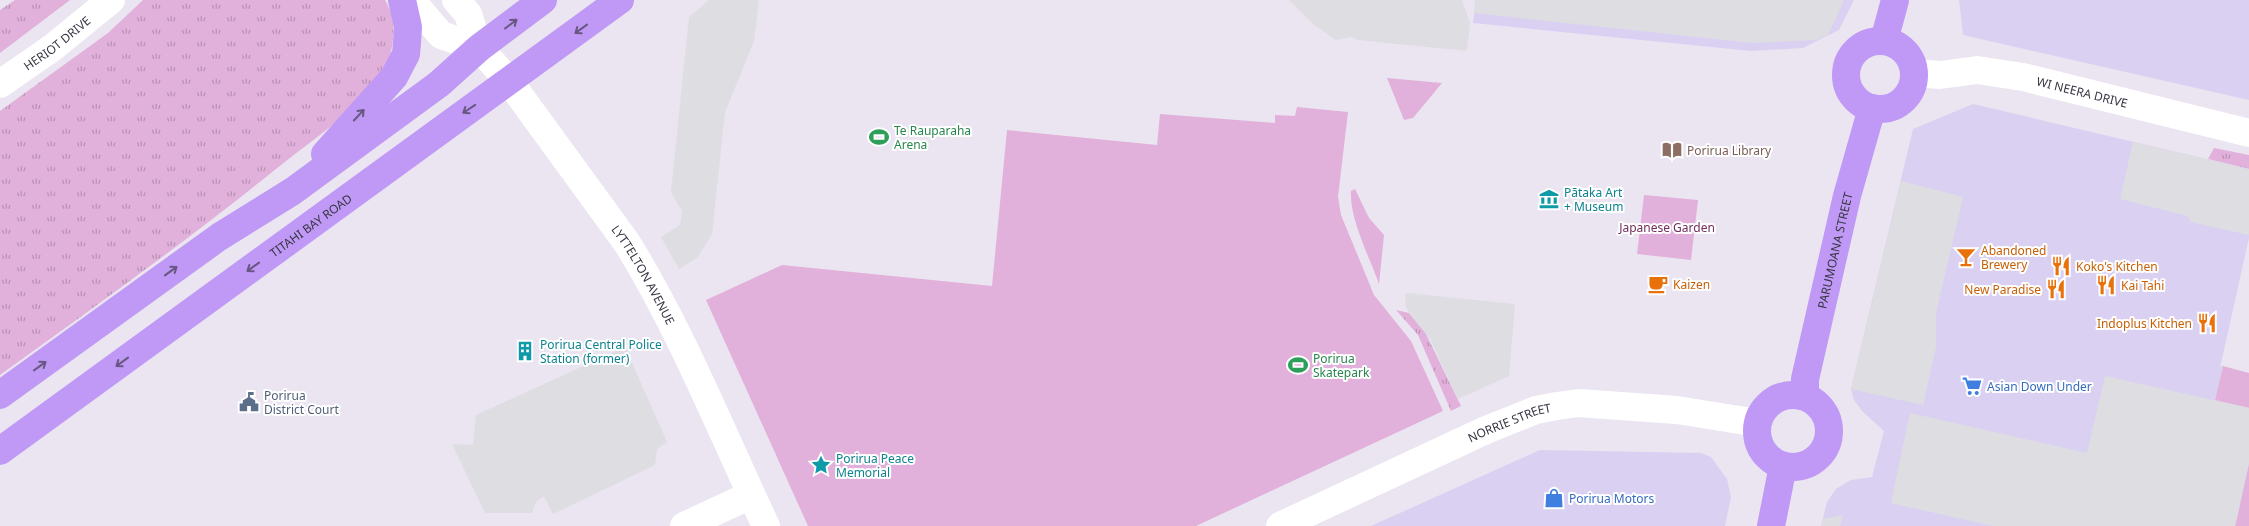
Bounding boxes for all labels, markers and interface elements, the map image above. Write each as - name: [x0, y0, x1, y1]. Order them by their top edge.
- street label: HERIOT DRIVE: [20, 12, 94, 74]
- one-way arrow: [504, 19, 518, 29]
- one-way arrow: [574, 24, 588, 34]
- street label: WI NEERA DRIVE: [2035, 72, 2130, 111]
- one-way arrow: [462, 104, 476, 114]
- one-way arrow: [353, 108, 365, 121]
- place label: Te Rauparaha Arena: [894, 122, 971, 153]
- sports icon: Te Rauparaha Arena: [868, 126, 890, 148]
- library icon: Porirua Library: [1661, 139, 1683, 161]
- place label: Porirua Library: [1687, 142, 1772, 159]
- place label: Pātaka Art + Museum: [1564, 184, 1623, 215]
- museum icon: Pātaka Art + Museum: [1538, 188, 1560, 210]
- street label: TITAHI BAY ROAD: [266, 189, 355, 261]
- street label: PARUMOANA STREET: [1813, 190, 1856, 310]
- park label: Japanese Garden: [1618, 219, 1715, 236]
- street label: LYTTELTON AVENUE: [608, 221, 679, 327]
- place label: Abandoned Brewery: [1981, 242, 2046, 273]
- bar icon: Abandoned Brewery: [1955, 246, 1977, 268]
- restaurant icon: Koko's Kitchen: [2050, 255, 2072, 277]
- place label: Koko's Kitchen: [2076, 258, 2158, 275]
- one-way arrow: [247, 261, 260, 272]
- one-way arrow: [164, 266, 178, 276]
- cafe icon: Kaizen: [1647, 273, 1669, 295]
- restaurant icon: Kai Tahi: [2095, 274, 2117, 296]
- place label: Kaizen: [1673, 276, 1710, 293]
- place label: Kai Tahi: [2121, 277, 2164, 294]
- restaurant icon: New Paradise: [2045, 278, 2067, 300]
- place label: New Paradise: [1964, 281, 2041, 298]
- restaurant icon: Indoplus Kitchen: [2196, 312, 2218, 334]
- place label: Indoplus Kitchen: [2097, 315, 2192, 332]
- place label: Porirua Central Police Station (former): [540, 336, 662, 367]
- building icon: Porirua Central Police Station (former): [514, 340, 536, 362]
- place label: Porirua Skatepark: [1313, 350, 1370, 381]
- sports icon: Porirua Skatepark: [1287, 354, 1309, 376]
- one-way arrow: [116, 357, 129, 368]
- one-way arrow: [32, 361, 46, 371]
- supermarket icon: Asian Down Under: [1961, 375, 1983, 397]
- place label: Asian Down Under: [1987, 378, 2092, 395]
- place label: Porirua District Court: [264, 387, 339, 418]
- public building icon: Porirua District Court: [238, 391, 260, 413]
- street label: NORRIE STREET: [1465, 399, 1553, 446]
- place label: Porirua Peace Memorial: [836, 450, 914, 481]
- place icon: Porirua Peace Memorial: [810, 454, 832, 476]
- shop icon: Porirua Motors: [1543, 487, 1565, 509]
- place label: Porirua Motors: [1569, 490, 1654, 507]

